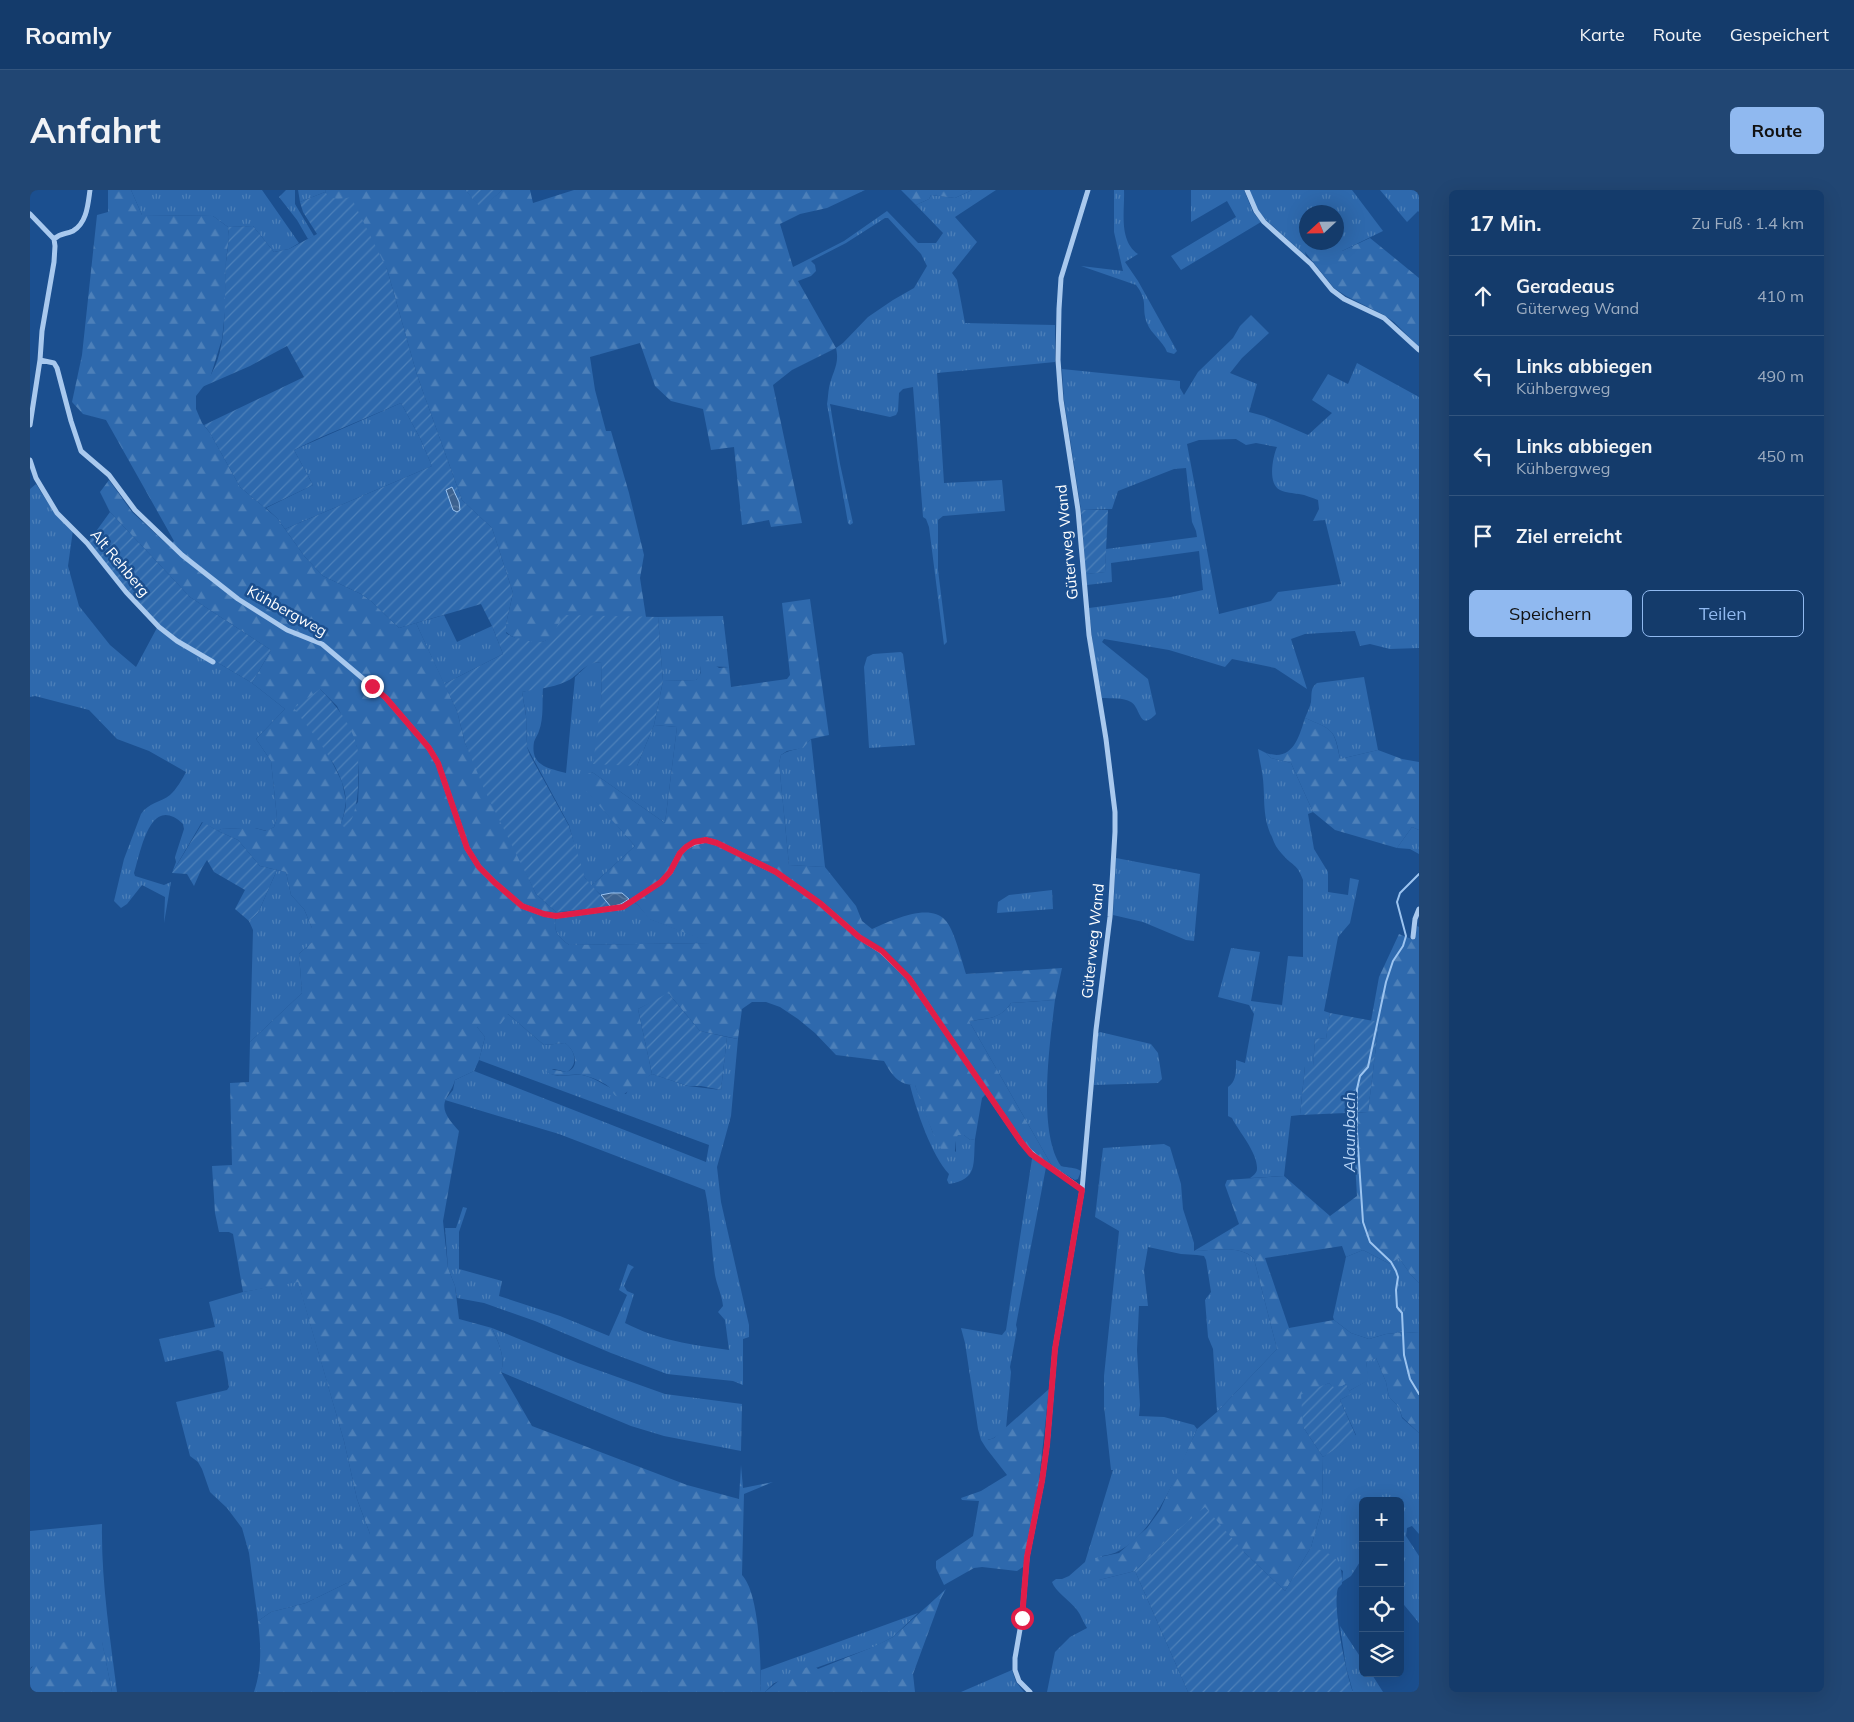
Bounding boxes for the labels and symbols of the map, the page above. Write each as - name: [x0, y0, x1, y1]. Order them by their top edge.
- north arrow: [1299, 205, 1344, 250]
- street label: Güterweg Wand: [1051, 484, 1082, 600]
- street label: Alt Rehberg: [87, 525, 154, 600]
- street label: Kühbergweg: [244, 581, 331, 640]
- route end: [361, 675, 384, 698]
- street label: Güterweg Wand: [1077, 883, 1108, 999]
- water label: Alaunbach: [1339, 1092, 1359, 1173]
- route start: [1011, 1607, 1034, 1630]

